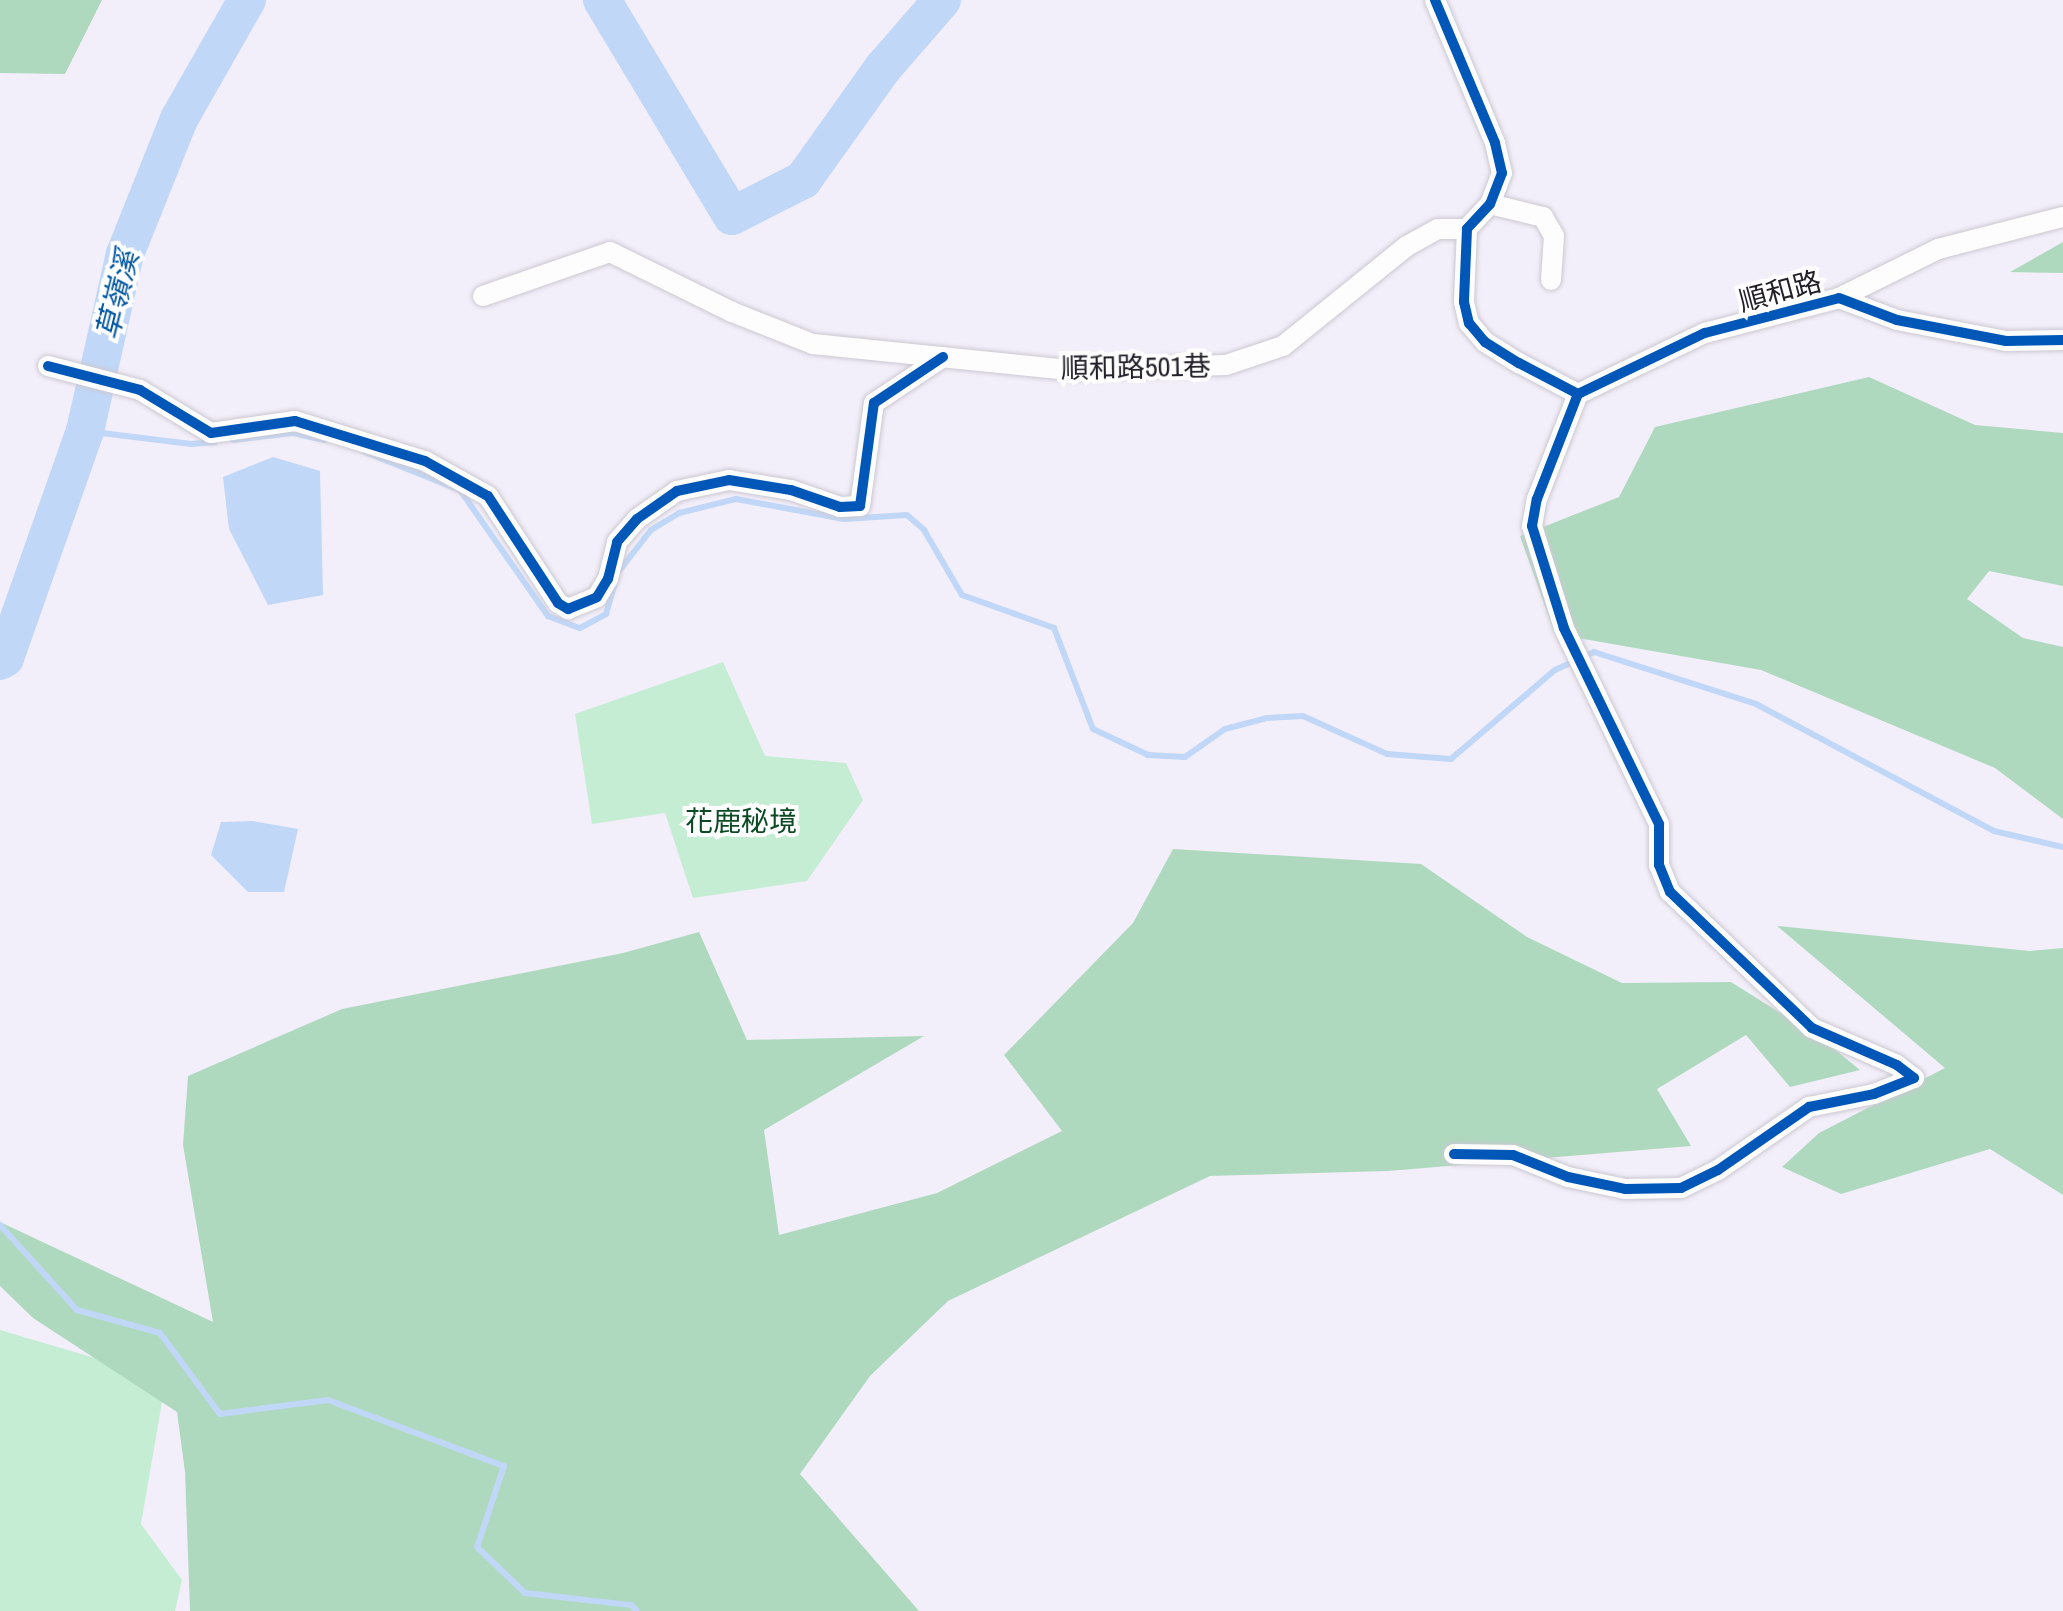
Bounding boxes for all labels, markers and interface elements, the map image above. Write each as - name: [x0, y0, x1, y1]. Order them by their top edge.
- water label: 草嶺溪: [89, 247, 145, 343]
- street label: 順和路: [1735, 264, 1825, 318]
- street label: 順和路501巷: [1061, 349, 1211, 385]
- park label: 花鹿秘境: [685, 804, 797, 838]

